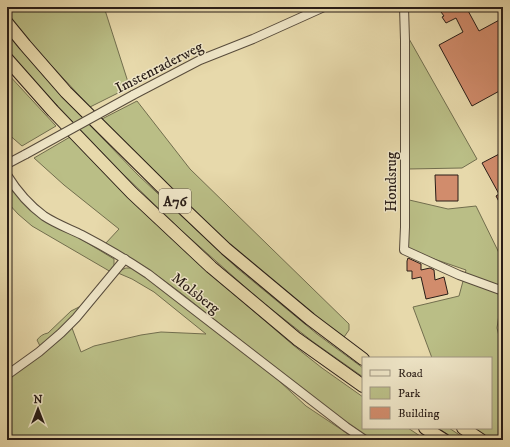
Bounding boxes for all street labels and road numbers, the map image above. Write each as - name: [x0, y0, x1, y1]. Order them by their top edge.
- street label: Imstenraderweg: [112, 37, 207, 98]
- street label: Hondsrug: [382, 151, 401, 212]
- road number: A76: [159, 189, 191, 213]
- street label: Molsberg: [168, 269, 224, 319]

